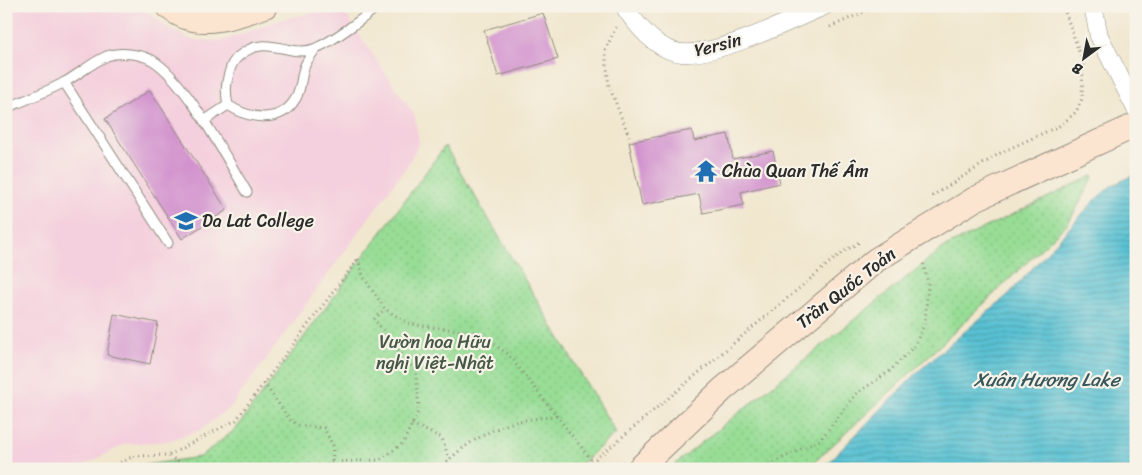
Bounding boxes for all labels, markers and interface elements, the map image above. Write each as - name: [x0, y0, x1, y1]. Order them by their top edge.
- street label: Yersin: [691, 24, 745, 66]
- north arrow: [1060, 32, 1110, 82]
- text: B: [1067, 56, 1088, 82]
- place label: Chùa Quan Thế Âm: [722, 155, 869, 187]
- temple icon: Chùa Quan Thế Âm: [693, 158, 719, 184]
- place label: Da Lat College: [202, 205, 314, 237]
- school or university icon: Da Lat College: [173, 208, 199, 234]
- street label: Trần Quốc Toản: [789, 238, 903, 337]
- park label: Vườn hoa Hữu nghị Việt-Nhật: [376, 326, 494, 379]
- water label: Xuân Hương Lake: [973, 363, 1122, 396]

